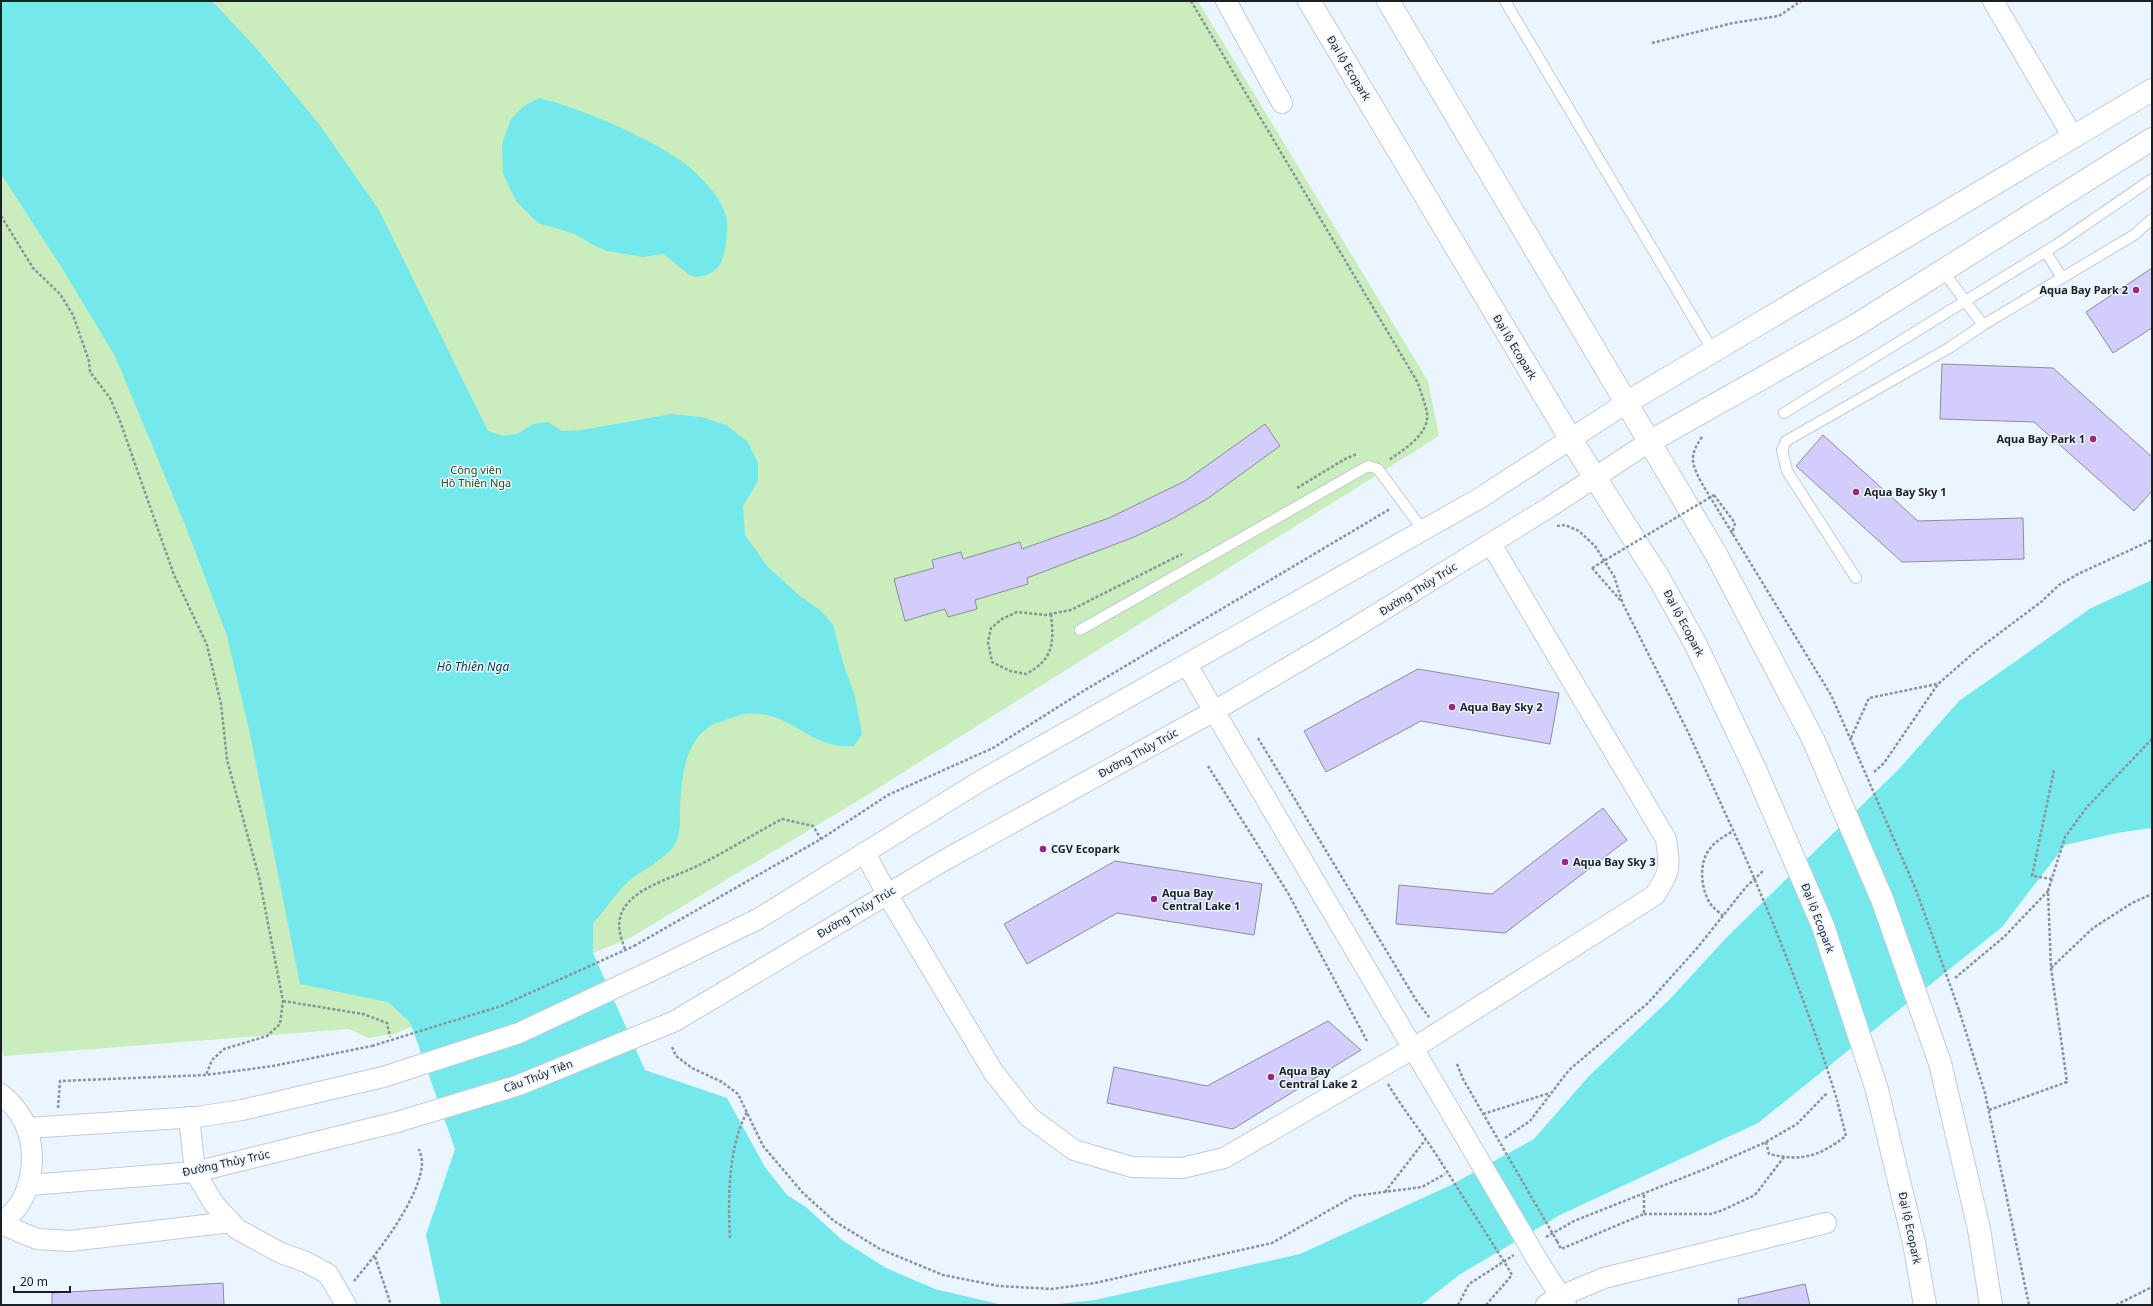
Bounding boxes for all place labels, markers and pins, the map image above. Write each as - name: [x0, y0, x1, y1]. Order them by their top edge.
- place label: Aqua Bay Park 2: [2039, 282, 2128, 297]
- marker: Aqua Bay Park 2: [2131, 285, 2141, 295]
- place label: Aqua Bay Park 1: [1996, 431, 2085, 446]
- marker: Aqua Bay Park 1: [2088, 434, 2098, 444]
- place label: Aqua Bay Sky 1: [1864, 484, 1947, 499]
- marker: Aqua Bay Sky 1: [1851, 487, 1861, 497]
- place label: Aqua Bay Sky 2: [1460, 699, 1543, 714]
- marker: Aqua Bay Sky 2: [1447, 702, 1457, 712]
- place label: CGV Ecopark: [1051, 841, 1120, 856]
- marker: CGV Ecopark: [1038, 844, 1048, 854]
- place label: Aqua Bay Sky 3: [1573, 854, 1656, 869]
- marker: Aqua Bay Sky 3: [1560, 857, 1570, 867]
- place label: Aqua Bay Central Lake 1: [1162, 885, 1240, 913]
- marker: Aqua Bay Central Lake 1: [1149, 894, 1159, 904]
- place label: Aqua Bay Central Lake 2: [1279, 1063, 1357, 1091]
- marker: Aqua Bay Central Lake 2: [1266, 1072, 1276, 1082]

